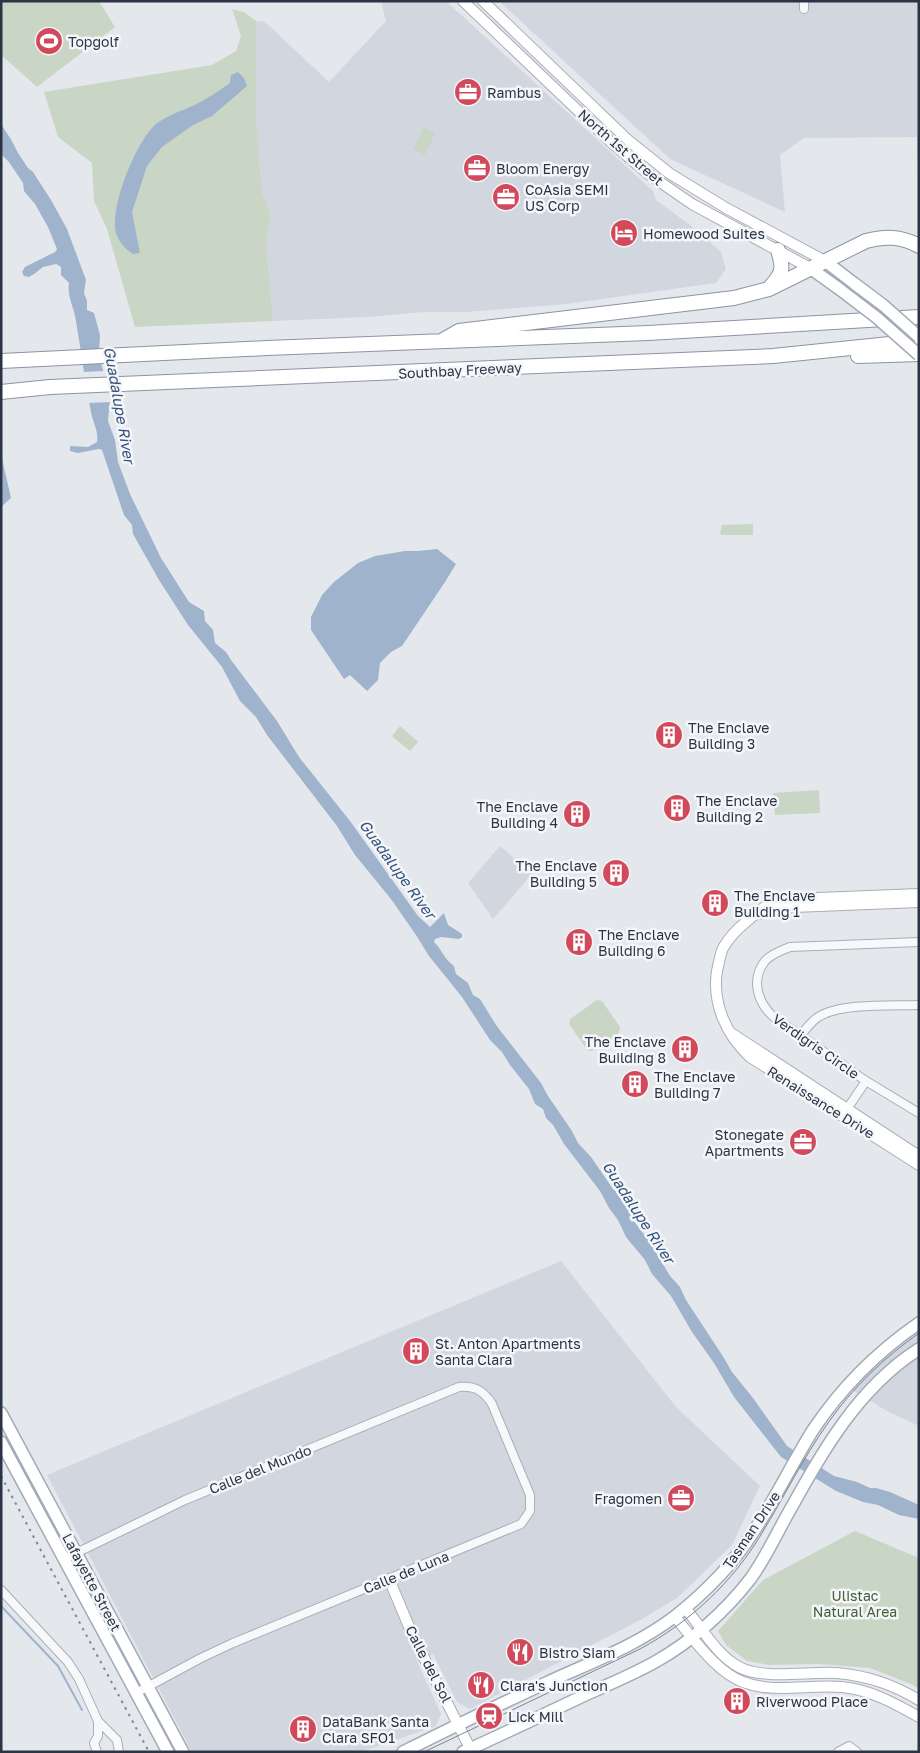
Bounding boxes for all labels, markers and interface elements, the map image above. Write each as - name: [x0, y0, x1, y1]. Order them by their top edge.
- sports icon: Topgolf: [34, 26, 64, 56]
- place label: Topgolf: [68, 33, 119, 50]
- office icon: Rambus: [453, 77, 483, 107]
- place label: Rambus: [487, 84, 541, 101]
- street label: North 1st Street: [575, 105, 667, 189]
- office icon: Bloom Energy: [462, 153, 492, 183]
- place label: Bloom Energy: [496, 160, 590, 177]
- place label: CoAsia SEMI US Corp: [525, 181, 609, 214]
- office icon: CoAsia SEMI US Corp: [491, 182, 521, 212]
- hotel icon: Homewood Suites: [609, 218, 639, 248]
- place label: Homewood Suites: [643, 225, 765, 242]
- water label: Guadalupe River: [101, 345, 140, 467]
- street label: Southbay Freeway: [398, 358, 522, 382]
- place label: The Enclave Building 3: [688, 719, 769, 752]
- building icon: The Enclave Building 3: [654, 720, 684, 750]
- place label: The Enclave Building 2: [696, 792, 777, 825]
- building icon: The Enclave Building 2: [662, 793, 692, 823]
- place label: The Enclave Building 4: [477, 798, 558, 831]
- building icon: The Enclave Building 4: [562, 799, 592, 829]
- water label: Guadalupe River: [356, 816, 441, 924]
- place label: The Enclave Building 5: [516, 857, 597, 890]
- building icon: The Enclave Building 5: [601, 858, 631, 888]
- place label: The Enclave Building 1: [734, 887, 815, 920]
- building icon: The Enclave Building 1: [700, 888, 730, 918]
- place label: The Enclave Building 6: [598, 926, 679, 959]
- building icon: The Enclave Building 6: [564, 927, 594, 957]
- street label: Verdigris Circle: [769, 1010, 863, 1082]
- place label: The Enclave Building 8: [585, 1033, 666, 1066]
- building icon: The Enclave Building 8: [670, 1034, 700, 1064]
- street label: Renaissance Drive: [764, 1062, 878, 1142]
- place label: The Enclave Building 7: [654, 1068, 735, 1101]
- building icon: The Enclave Building 7: [620, 1069, 650, 1099]
- place label: Stonegate Apartments: [705, 1126, 784, 1159]
- office icon: Stonegate Apartments: [788, 1127, 818, 1157]
- water label: Guadalupe River: [599, 1158, 680, 1268]
- place label: St. Anton Apartments Santa Clara: [435, 1335, 581, 1368]
- building icon: St. Anton Apartments Santa Clara: [401, 1336, 431, 1366]
- street label: Calle del Mundo: [206, 1441, 314, 1497]
- office icon: Fragomen: [666, 1483, 696, 1513]
- street label: Tasman Drive: [719, 1488, 783, 1572]
- place label: Fragomen: [594, 1490, 662, 1507]
- street label: Lafayette Street: [59, 1530, 125, 1634]
- street label: Calle de Luna: [361, 1547, 451, 1597]
- park label: Ulistac Natural Area: [813, 1587, 897, 1620]
- street label: Calle del Sol: [402, 1623, 456, 1705]
- restaurant icon: Bistro Siam: [505, 1637, 535, 1667]
- place label: Bistro Siam: [539, 1644, 615, 1661]
- restaurant icon: Clara's Junction: [466, 1670, 496, 1700]
- place label: Clara's Junction: [500, 1677, 608, 1694]
- building icon: Riverwood Place: [722, 1686, 752, 1716]
- place label: Riverwood Place: [756, 1693, 868, 1710]
- station icon: Lick Mill: [474, 1701, 504, 1731]
- place label: Lick Mill: [508, 1708, 564, 1725]
- place label: DataBank Santa Clara SFO1: [322, 1713, 429, 1746]
- building icon: DataBank Santa Clara SFO1: [288, 1714, 318, 1744]

